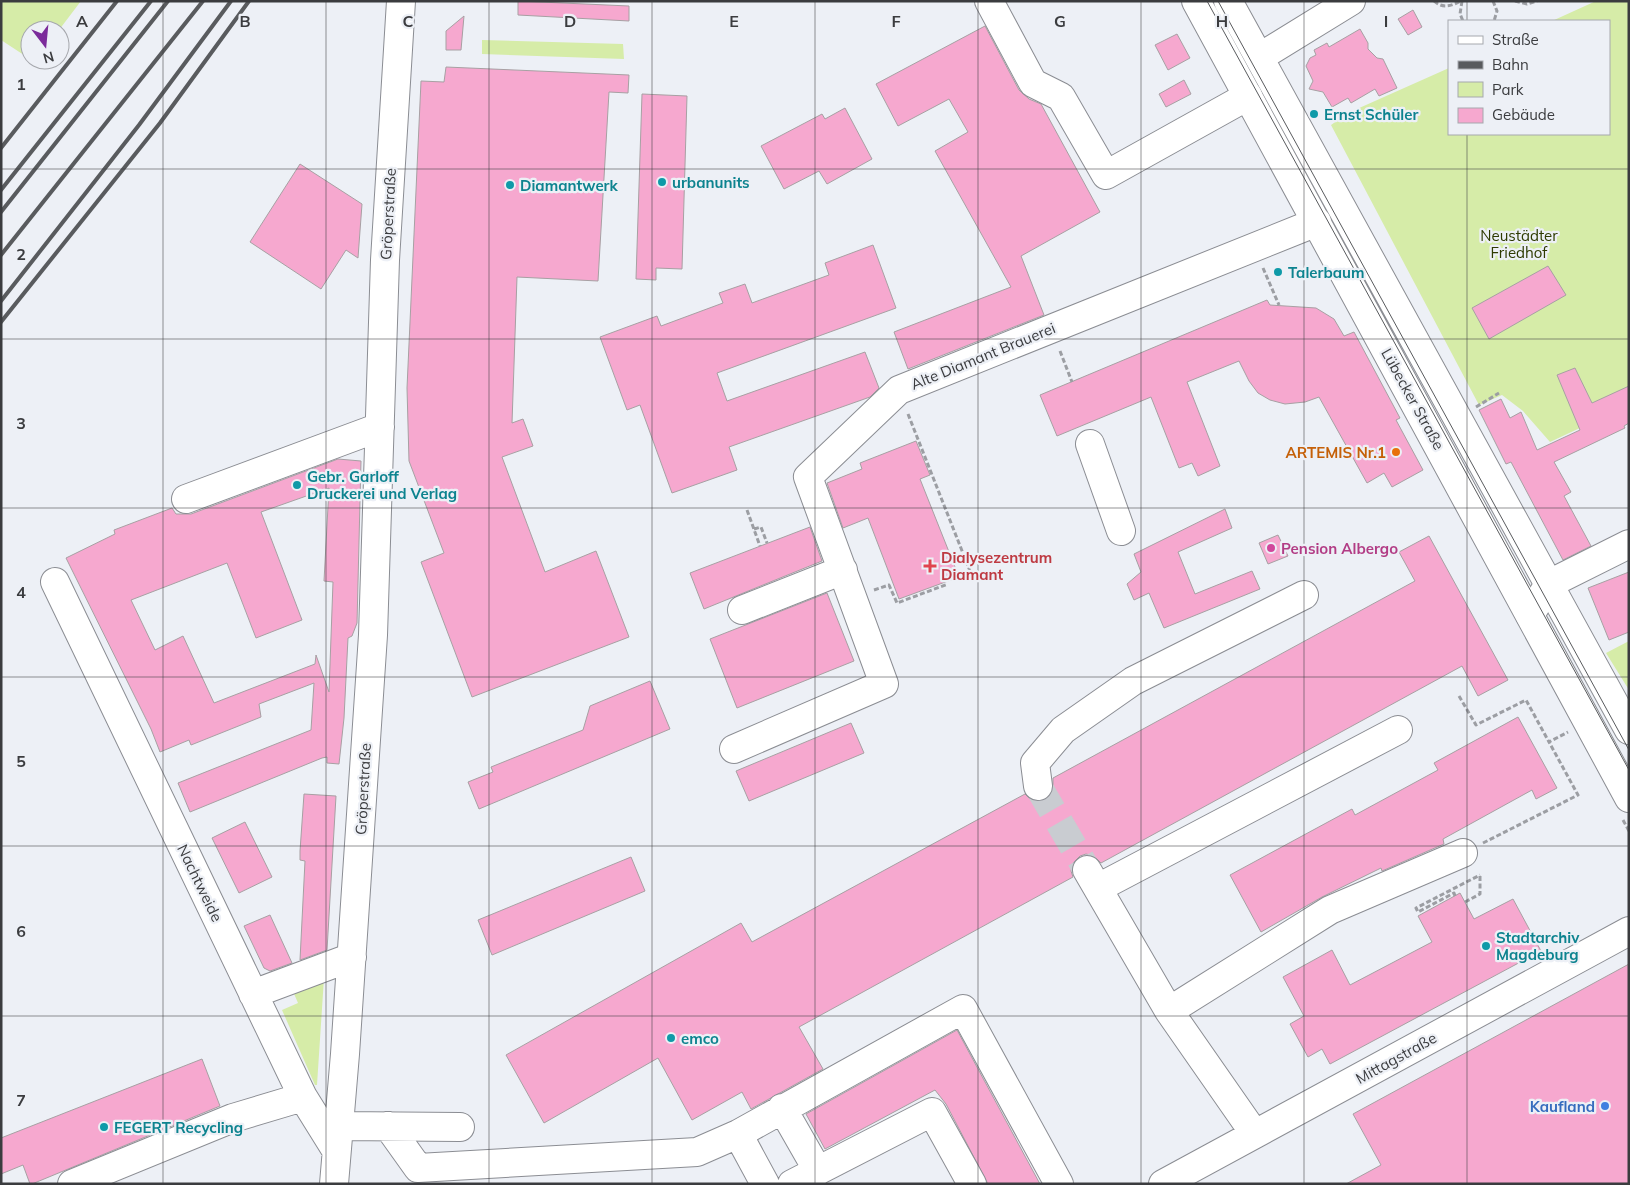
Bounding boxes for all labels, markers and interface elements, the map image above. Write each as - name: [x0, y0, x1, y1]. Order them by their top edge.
- text: A: [76, 11, 88, 31]
- text: B: [239, 11, 251, 31]
- text: C: [403, 11, 414, 31]
- text: D: [564, 11, 576, 31]
- text: E: [729, 11, 739, 31]
- text: F: [891, 11, 901, 31]
- text: G: [1054, 11, 1066, 31]
- text: H: [1216, 11, 1228, 31]
- text: I: [1384, 11, 1388, 31]
- north arrow: [20, 20, 70, 70]
- legend: [1448, 20, 1610, 135]
- text: Straße: [1492, 30, 1539, 49]
- text: N: [41, 47, 56, 68]
- text: Bahn: [1492, 55, 1529, 74]
- text: 1: [16, 74, 26, 94]
- text: Park: [1492, 80, 1524, 99]
- place label: Ernst Schüler: [1324, 105, 1418, 124]
- text: Gebäude: [1492, 105, 1555, 124]
- marker: Ernst Schüler: [1308, 108, 1320, 120]
- street label: Gröperstraße: [376, 168, 400, 260]
- place label: urbanunits: [672, 173, 750, 192]
- place label: Diamantwerk: [520, 176, 618, 195]
- marker: urbanunits: [656, 176, 668, 188]
- marker: Diamantwerk: [504, 179, 516, 191]
- park label: Neustädter Friedhof: [1480, 226, 1558, 262]
- text: 2: [16, 244, 26, 264]
- place label: Talerbaum: [1288, 263, 1364, 282]
- marker: Talerbaum: [1272, 266, 1284, 278]
- street label: Alte Diamant Brauerei: [908, 318, 1058, 394]
- street label: Lübecker Straße: [1377, 345, 1449, 453]
- text: 3: [16, 413, 26, 433]
- place label: ARTEMIS Nr.1: [1286, 443, 1386, 462]
- marker: ARTEMIS Nr.1: [1390, 446, 1402, 458]
- place label: Gebr. Garloff Druckerei und Verlag: [307, 467, 457, 503]
- marker: Gebr. Garloff Druckerei und Verlag: [291, 479, 303, 491]
- place label: Pension Albergo: [1281, 539, 1398, 558]
- marker: Pension Albergo: [1265, 542, 1277, 554]
- place label: Dialysezentrum Diamant: [941, 548, 1052, 584]
- marker: Dialysezentrum Diamant: [923, 559, 937, 573]
- text: 4: [16, 582, 26, 602]
- street label: Gröperstraße: [351, 743, 375, 835]
- text: 5: [16, 751, 26, 771]
- street label: Nachtweide: [173, 841, 227, 925]
- text: 6: [16, 921, 26, 941]
- place label: Stadtarchiv Magdeburg: [1496, 928, 1580, 964]
- marker: Stadtarchiv Magdeburg: [1480, 940, 1492, 952]
- street label: Mittagstraße: [1352, 1028, 1440, 1088]
- place label: emco: [681, 1029, 719, 1048]
- marker: emco: [665, 1032, 677, 1044]
- text: 7: [16, 1090, 26, 1110]
- place label: Kaufland: [1530, 1097, 1595, 1116]
- marker: Kaufland: [1599, 1100, 1611, 1112]
- place label: FEGERT Recycling: [114, 1118, 243, 1137]
- marker: FEGERT Recycling: [98, 1121, 110, 1133]

